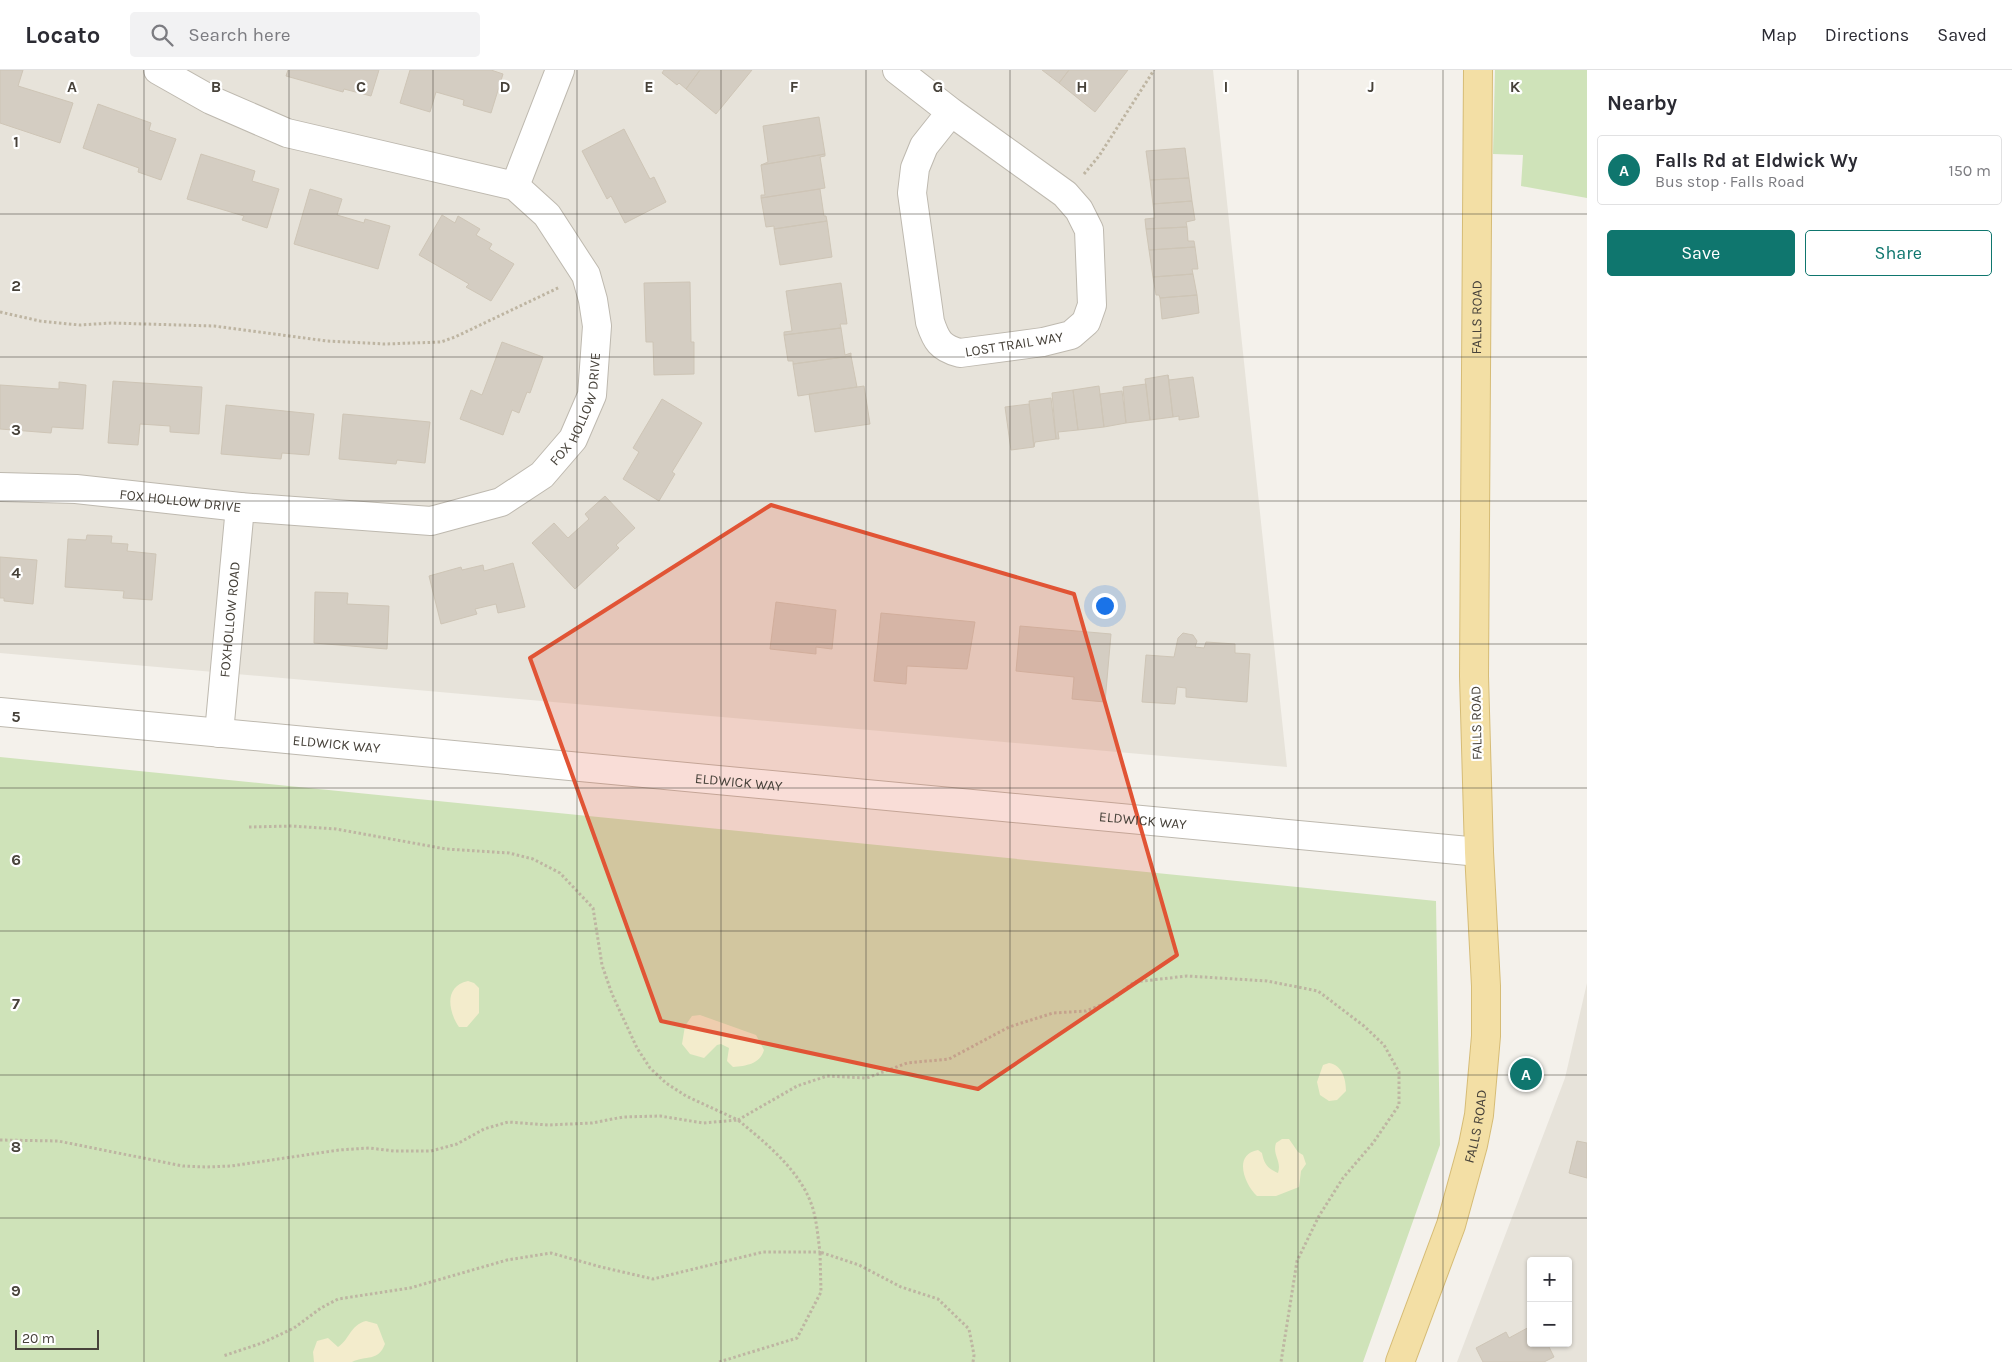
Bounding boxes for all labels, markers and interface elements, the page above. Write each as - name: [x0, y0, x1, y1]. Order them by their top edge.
- search box: [130, 12, 480, 57]
- text: Locato: [25, 21, 100, 49]
- icon: search: [148, 21, 176, 49]
- text: Search here: [188, 24, 290, 46]
- text: Map: [1761, 24, 1797, 46]
- text: Directions: [1825, 24, 1909, 46]
- text: Saved: [1937, 24, 1987, 46]
- text: A: [67, 77, 77, 96]
- text: B: [211, 77, 221, 96]
- text: C: [356, 77, 366, 96]
- text: D: [500, 77, 511, 96]
- text: E: [644, 77, 654, 96]
- text: F: [790, 77, 799, 96]
- text: G: [933, 77, 943, 96]
- text: H: [1076, 77, 1088, 96]
- text: I: [1224, 77, 1228, 96]
- text: J: [1367, 77, 1375, 96]
- text: K: [1510, 77, 1521, 96]
- text: Nearby: [1607, 91, 1677, 115]
- text: 1: [13, 132, 19, 151]
- text: Falls Rd at Eldwick Wy: [1655, 150, 1857, 172]
- text: A: [1619, 161, 1629, 180]
- text: 150 m: [1948, 161, 1991, 180]
- text: Bus stop · Falls Road: [1655, 172, 1805, 191]
- button: Save: [1607, 230, 1795, 276]
- button: Share: [1805, 230, 1992, 276]
- text: 2: [11, 276, 21, 295]
- street label: FALLS ROAD: [1468, 280, 1486, 355]
- street label: LOST TRAIL WAY: [964, 328, 1065, 361]
- street label: FOX HOLLOW DRIVE: [546, 352, 604, 469]
- text: 3: [11, 420, 21, 439]
- street label: FOX HOLLOW DRIVE: [119, 486, 242, 516]
- street label: FOXHOLLOW ROAD: [216, 561, 244, 678]
- text: 4: [11, 563, 21, 582]
- your location: [1092, 593, 1118, 619]
- street label: FALLS ROAD: [1467, 686, 1486, 760]
- text: 5: [11, 707, 21, 726]
- street label: ELDWICK WAY: [292, 732, 381, 757]
- street label: ELDWICK WAY: [694, 770, 784, 795]
- street label: ELDWICK WAY: [1098, 808, 1188, 833]
- text: 6: [11, 850, 21, 869]
- text: 7: [12, 994, 20, 1013]
- pin: A: [1510, 1055, 1542, 1093]
- street label: FALLS ROAD: [1460, 1089, 1490, 1165]
- text: 8: [11, 1137, 21, 1156]
- map controls: [1527, 1257, 1572, 1347]
- button: +: [1527, 1257, 1572, 1302]
- text: 9: [11, 1281, 21, 1300]
- button: −: [1527, 1302, 1572, 1347]
- scale bar: [15, 1327, 99, 1350]
- text: 20 m: [22, 1330, 55, 1347]

